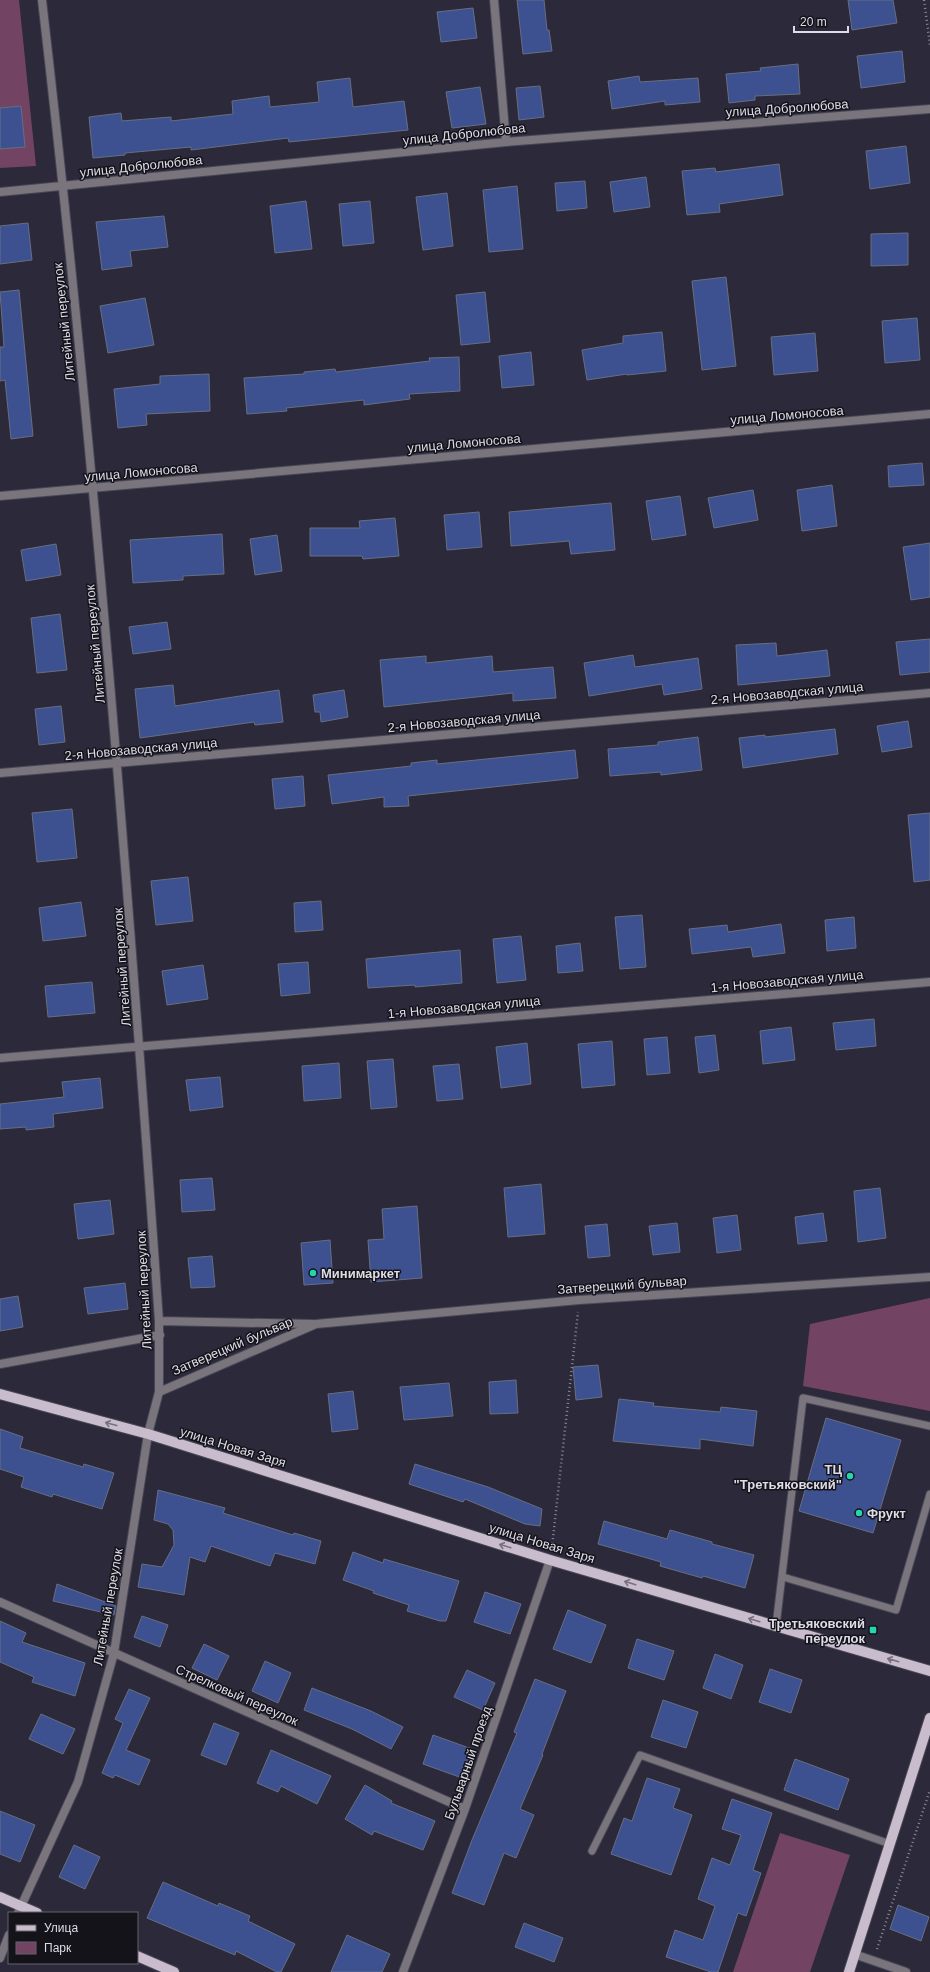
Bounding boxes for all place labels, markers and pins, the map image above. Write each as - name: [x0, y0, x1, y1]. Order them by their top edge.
- place label: Минимаркет: [321, 1266, 400, 1281]
- marker: Минимаркет: [308, 1268, 318, 1278]
- place label: ТЦ "Третьяковский": [734, 1462, 843, 1492]
- marker: ТЦ "Третьяковский": [845, 1471, 855, 1481]
- place label: Фрукт: [867, 1506, 906, 1521]
- marker: Фрукт: [854, 1508, 864, 1518]
- place label: Третьяковский переулок: [769, 1616, 865, 1646]
- marker: Третьяковский переулок: [868, 1625, 878, 1635]

